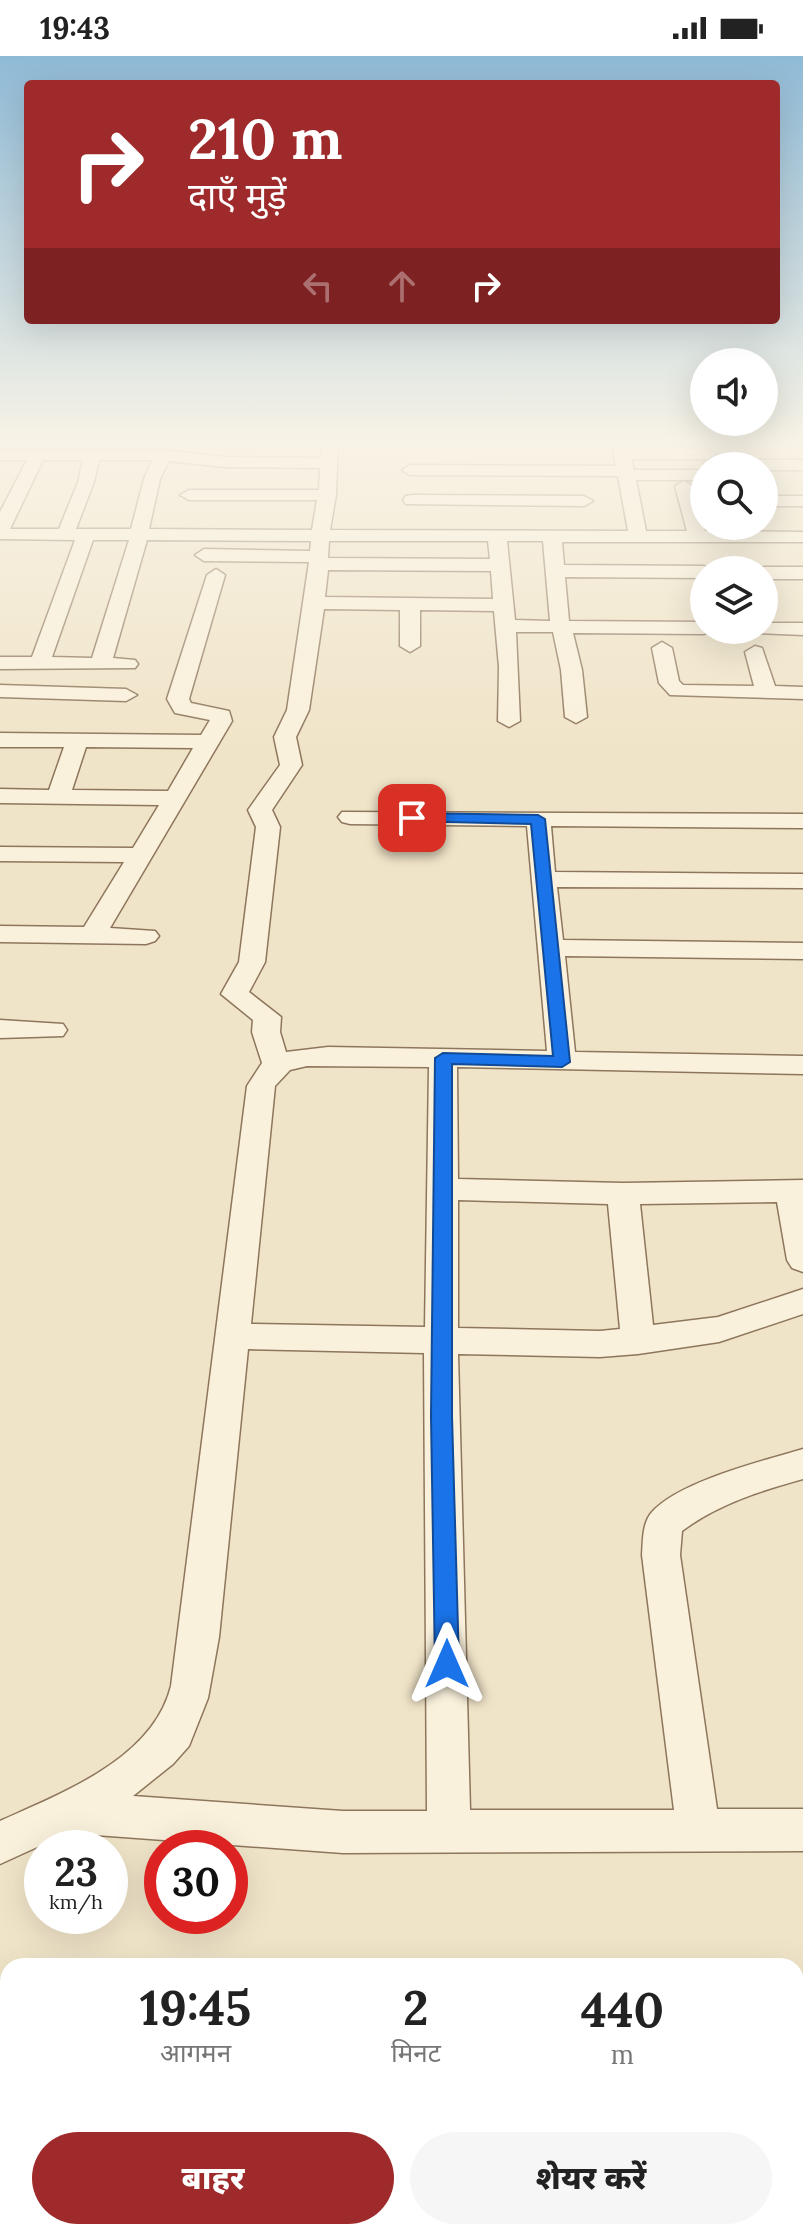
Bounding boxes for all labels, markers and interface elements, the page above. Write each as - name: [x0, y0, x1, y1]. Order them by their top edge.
- text: 19:43: [40, 9, 110, 47]
- text: 210 m: [188, 103, 342, 174]
- icon: right: [56, 112, 160, 216]
- text: दाएँ मुड़ें: [188, 173, 287, 219]
- icon: left: [296, 264, 340, 308]
- icon: ahead: [380, 264, 424, 308]
- icon: right: [464, 264, 508, 308]
- map controls: [690, 348, 778, 644]
- button: sound: [690, 348, 778, 436]
- button: search: [690, 452, 778, 540]
- button: layers: [690, 556, 778, 644]
- pin: [378, 784, 446, 852]
- icon: arrive: [390, 796, 434, 840]
- position arrow: [405, 1622, 489, 1706]
- speed limit sign: 30: [144, 1830, 248, 1934]
- text: 23: [54, 1846, 98, 1897]
- text: km/h: [49, 1889, 103, 1914]
- text: 19:45: [140, 1977, 251, 2038]
- text: 2: [403, 1977, 429, 2038]
- text: 440: [581, 1979, 664, 2040]
- text: आगमन: [160, 2036, 231, 2069]
- text: मिनट: [391, 2036, 441, 2069]
- text: m: [611, 2038, 634, 2071]
- button: बाहर: [32, 2132, 394, 2224]
- button: शेयर करें: [410, 2132, 772, 2224]

